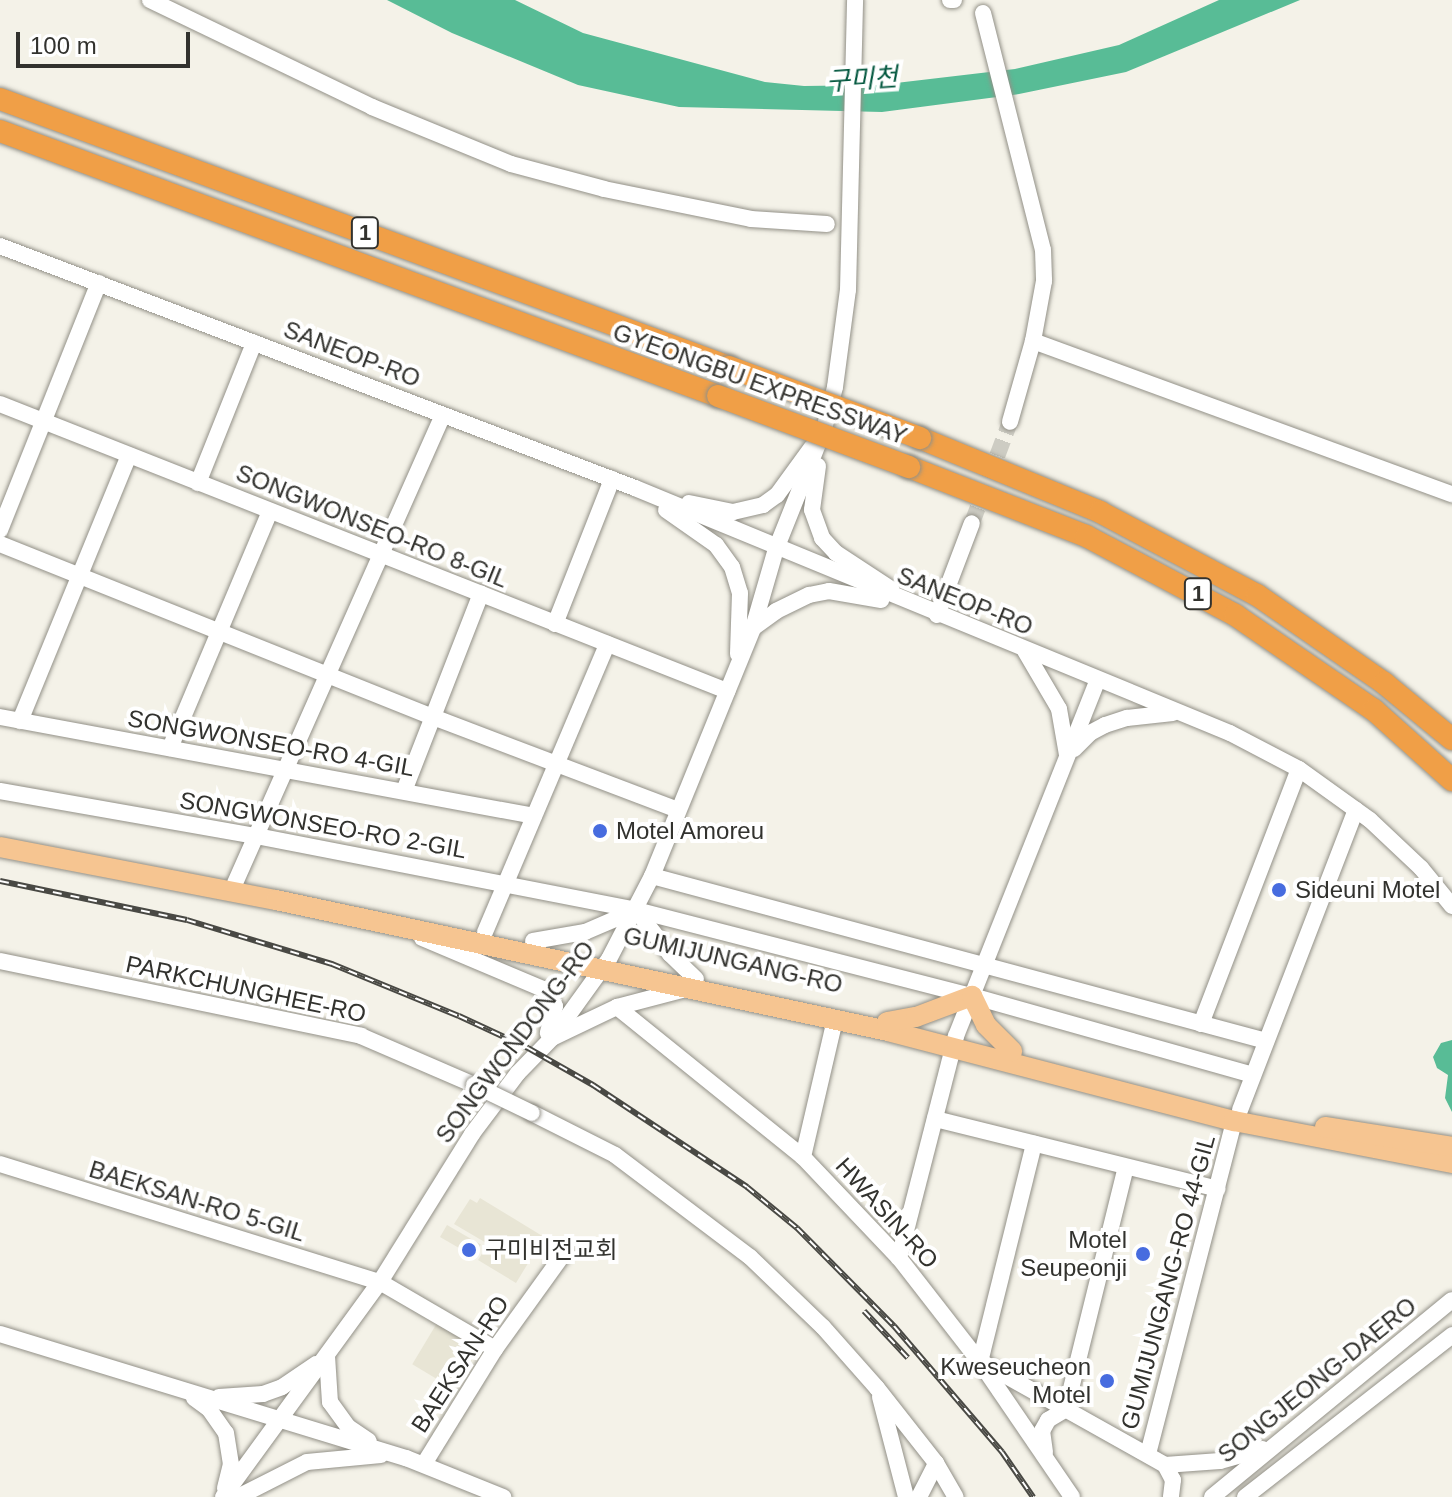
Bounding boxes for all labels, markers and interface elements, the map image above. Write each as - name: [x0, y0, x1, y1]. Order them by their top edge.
- scale bar: [20, 16, 194, 66]
- text: 100 m: [30, 32, 97, 59]
- water label: 구미천: [825, 62, 899, 98]
- road number: 1: [349, 215, 381, 251]
- street label: SANEOP-RO: [280, 315, 424, 393]
- street label: GYEONGBU EXPRESSWAY: [609, 317, 911, 451]
- street label: SONGWONSEO-RO 8-GIL: [232, 458, 512, 594]
- street label: SANEOP-RO: [893, 561, 1037, 641]
- road number: 1: [1182, 576, 1214, 612]
- street label: SONGWONSEO-RO 4-GIL: [125, 704, 417, 782]
- street label: SONGWONSEO-RO 2-GIL: [177, 786, 469, 864]
- place label: Motel Amoreu: [616, 817, 765, 845]
- marker: Motel Amoreu: [591, 822, 609, 840]
- place label: Sideuni Motel: [1295, 876, 1440, 904]
- marker: Sideuni Motel: [1270, 881, 1288, 899]
- street label: GUMIJUNGANG-RO: [621, 921, 845, 999]
- street label: SONGWONDONG-RO: [430, 935, 600, 1149]
- street label: PARKCHUNGHEE-RO: [123, 949, 369, 1029]
- street label: GUMIJUNGANG-RO 44-GIL: [1115, 1131, 1221, 1433]
- street label: HWASIN-RO: [830, 1152, 944, 1274]
- street label: BAEKSAN-RO 5-GIL: [86, 1154, 308, 1248]
- place label: Motel Seupeonji: [1020, 1226, 1127, 1282]
- place label: 구미비전교회: [485, 1236, 617, 1264]
- marker: 구미비전교회: [460, 1241, 478, 1259]
- marker: Motel Seupeonji: [1134, 1245, 1152, 1263]
- street label: BAEKSAN-RO: [405, 1290, 515, 1438]
- street label: SONGJEONG-DAERO: [1212, 1291, 1422, 1469]
- place label: Kweseucheon Motel: [940, 1353, 1091, 1409]
- marker: Kweseucheon Motel: [1098, 1372, 1116, 1390]

